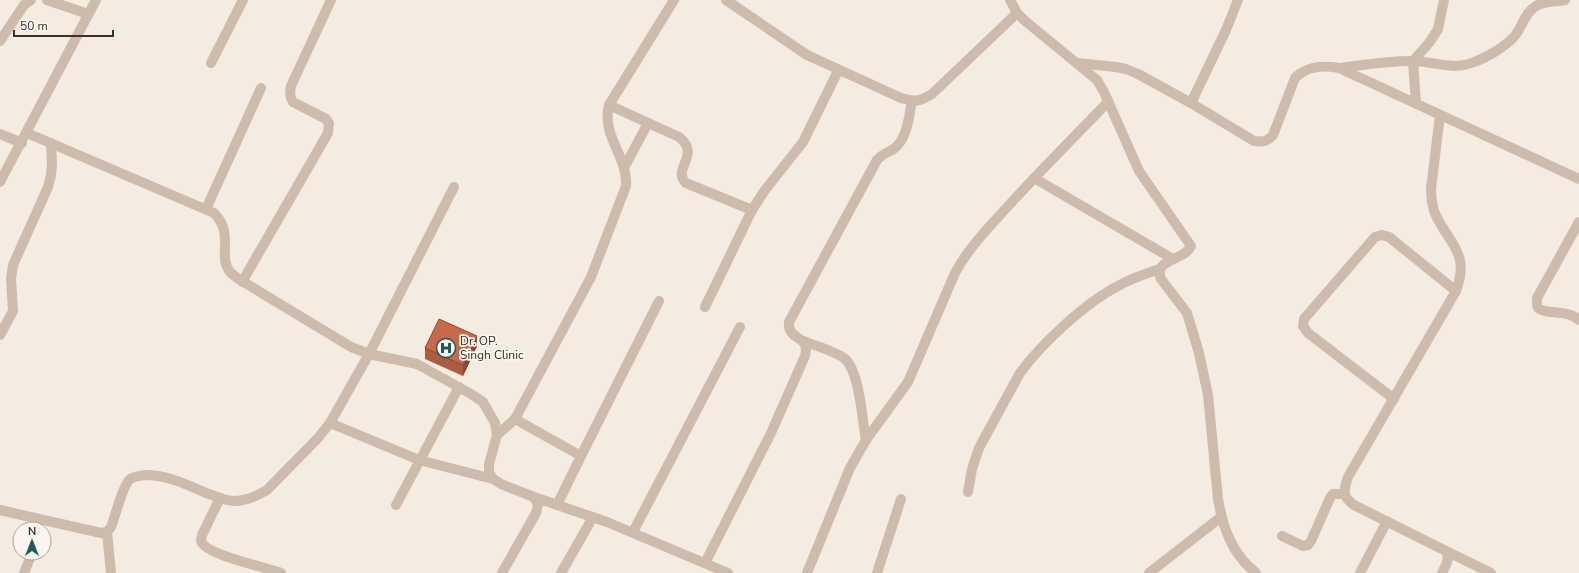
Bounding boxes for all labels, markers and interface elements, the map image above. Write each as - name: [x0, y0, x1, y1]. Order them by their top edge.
- scale bar: [14, 12, 113, 38]
- text: 50 m: [20, 18, 48, 34]
- place label: Dr. OP. Singh Clinic: [460, 333, 524, 363]
- hospital icon: Dr. OP. Singh Clinic: [435, 337, 457, 359]
- north arrow: [12, 521, 52, 561]
- text: N: [28, 524, 36, 539]

